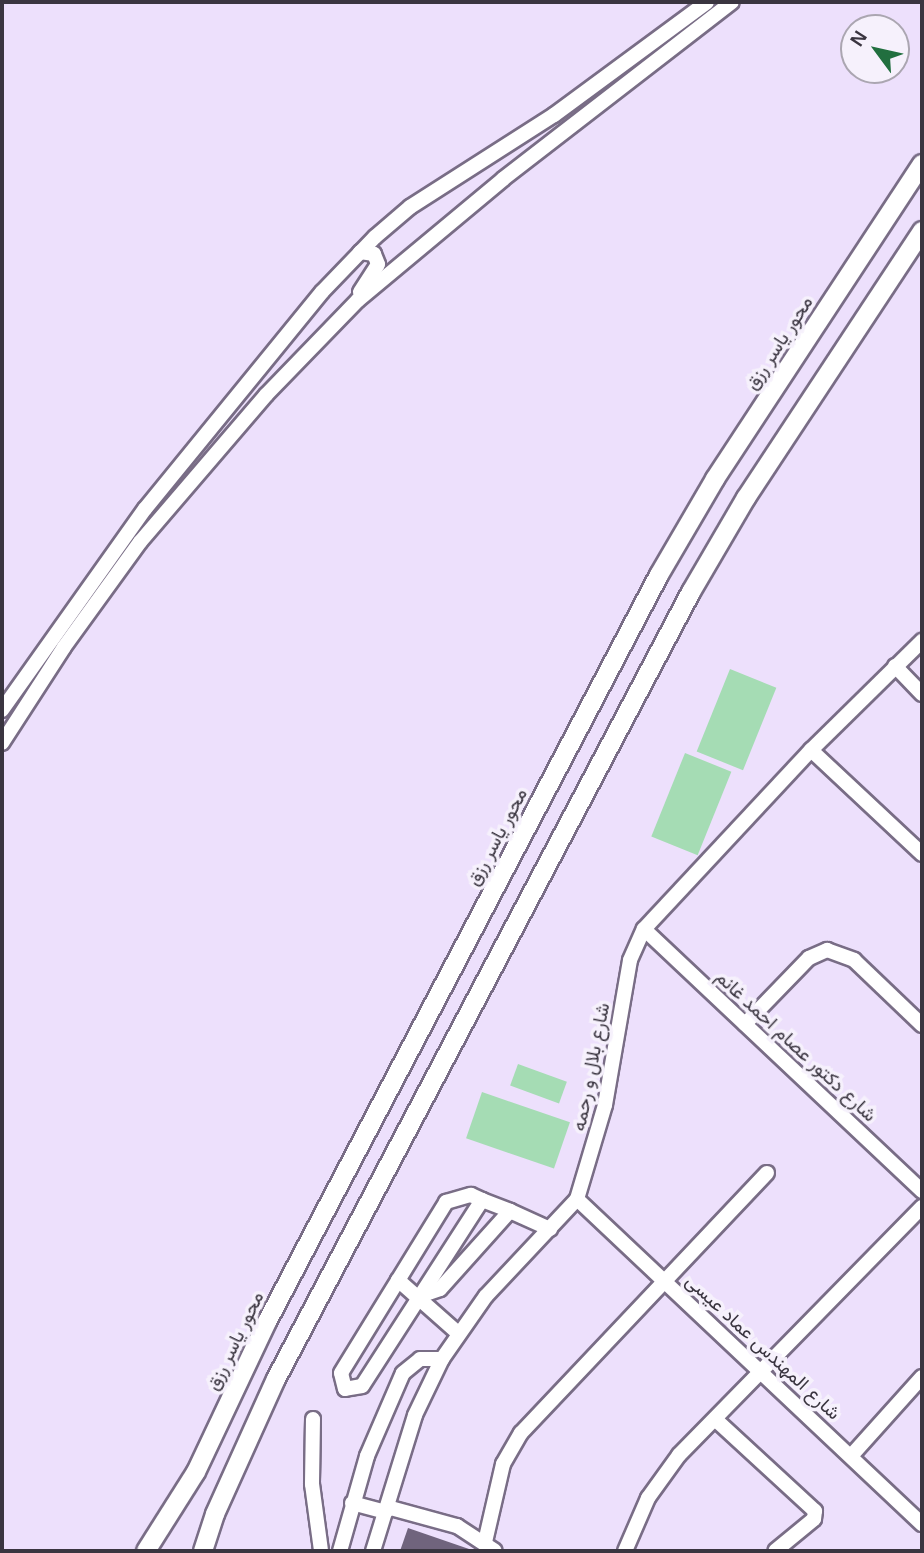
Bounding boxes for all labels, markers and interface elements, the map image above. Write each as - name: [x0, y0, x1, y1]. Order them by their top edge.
- north arrow: [840, 14, 910, 84]
- text: N: [846, 27, 871, 50]
- street label: محور ياسر رزق: [740, 292, 818, 394]
- street label: محور ياسر رزق: [462, 784, 532, 890]
- street label: شارع دكتور عصام احمد غانم: [711, 966, 881, 1126]
- street label: شارع بلال و رحمه: [567, 1001, 615, 1133]
- street label: شارع المهندس عماد عيسى: [681, 1269, 845, 1425]
- street label: محور ياسر رزق: [201, 1288, 269, 1394]

